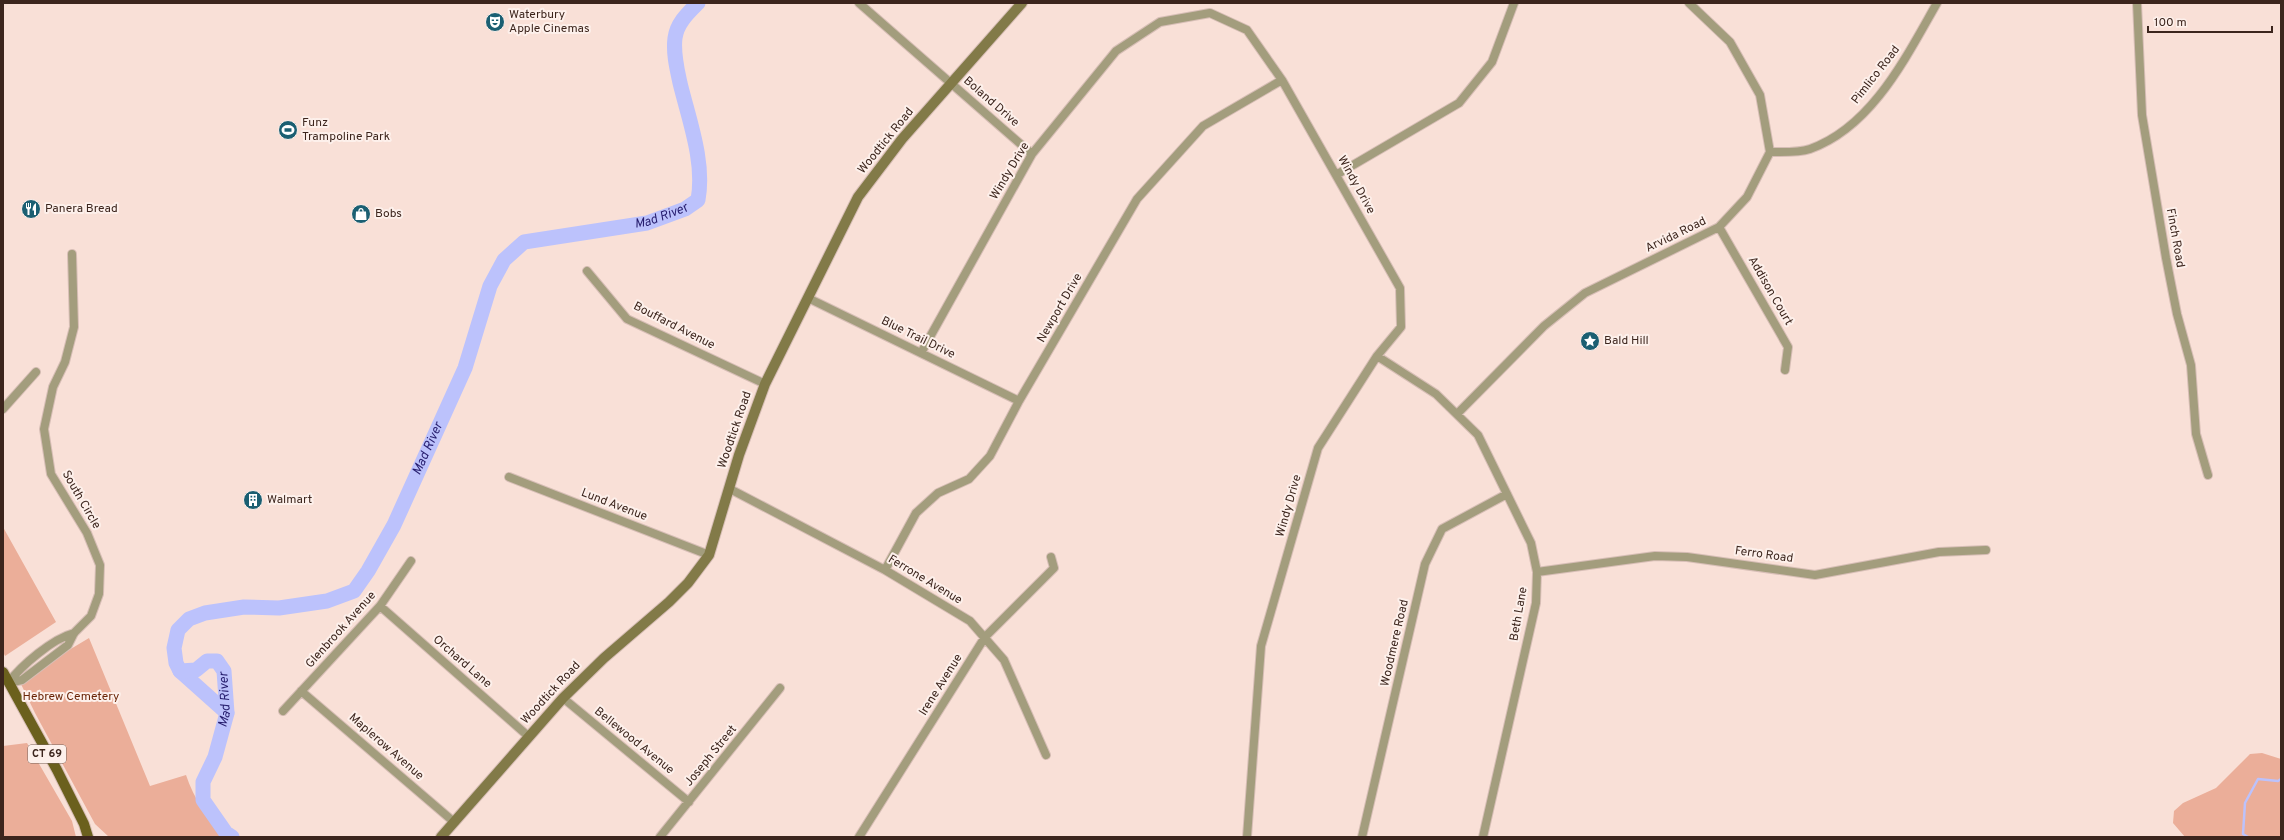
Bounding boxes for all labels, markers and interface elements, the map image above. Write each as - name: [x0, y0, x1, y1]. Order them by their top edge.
- place label: Waterbury Apple Cinemas: [509, 7, 590, 37]
- scale bar: [2148, 8, 2272, 34]
- theatre icon: Waterbury Apple Cinemas: [484, 11, 506, 33]
- text: 100 m: [2154, 15, 2187, 31]
- street label: Pimlico Road: [1848, 42, 1904, 108]
- street label: Boland Drive: [960, 73, 1022, 131]
- street label: Woodtick Road: [854, 105, 918, 177]
- place label: Funz Trampoline Park: [302, 115, 390, 145]
- sports icon: Funz Trampoline Park: [277, 119, 299, 141]
- street label: Windy Drive: [987, 139, 1033, 203]
- street label: Windy Drive: [1333, 153, 1379, 217]
- restaurant icon: Panera Bread: [20, 198, 42, 220]
- water label: Mad River: [633, 200, 693, 233]
- place label: Panera Bread: [45, 201, 118, 217]
- shop icon: Bobs: [350, 203, 372, 225]
- place label: Bobs: [375, 206, 402, 222]
- street label: Finch Road: [2162, 207, 2188, 269]
- street label: Arvida Road: [1643, 213, 1709, 257]
- street label: Addison Court: [1744, 254, 1796, 328]
- street label: Newport Drive: [1034, 270, 1086, 346]
- street label: Bouffard Avenue: [630, 299, 718, 353]
- street label: Blue Trail Drive: [878, 313, 958, 363]
- place icon: Bald Hill: [1579, 330, 1601, 352]
- place label: Bald Hill: [1604, 333, 1649, 349]
- street label: Woodtick Road: [714, 389, 756, 471]
- water label: Mad River: [410, 419, 448, 478]
- street label: South Circle: [58, 468, 104, 532]
- street label: Windy Drive: [1272, 473, 1306, 539]
- street label: Lund Avenue: [579, 485, 649, 525]
- building icon: Walmart: [242, 489, 264, 511]
- place label: Walmart: [267, 492, 312, 508]
- street label: Ferro Road: [1734, 543, 1794, 567]
- street label: Ferrone Avenue: [885, 552, 965, 608]
- street label: Beth Lane: [1506, 586, 1532, 642]
- street label: Glenbrook Avenue: [302, 588, 380, 672]
- street label: Woodmere Road: [1377, 598, 1413, 688]
- street label: Orchard Lane: [429, 632, 495, 692]
- street label: Irene Avenue: [916, 651, 966, 719]
- street label: Woodtick Road: [518, 658, 584, 728]
- water label: Mad River: [215, 670, 235, 729]
- park label: Hebrew Cemetery: [23, 689, 119, 705]
- street label: Bellewood Avenue: [591, 704, 677, 778]
- street label: Maplerow Avenue: [345, 710, 427, 784]
- street label: Joseph Street: [681, 722, 741, 790]
- road number: CT 69: [28, 745, 66, 763]

